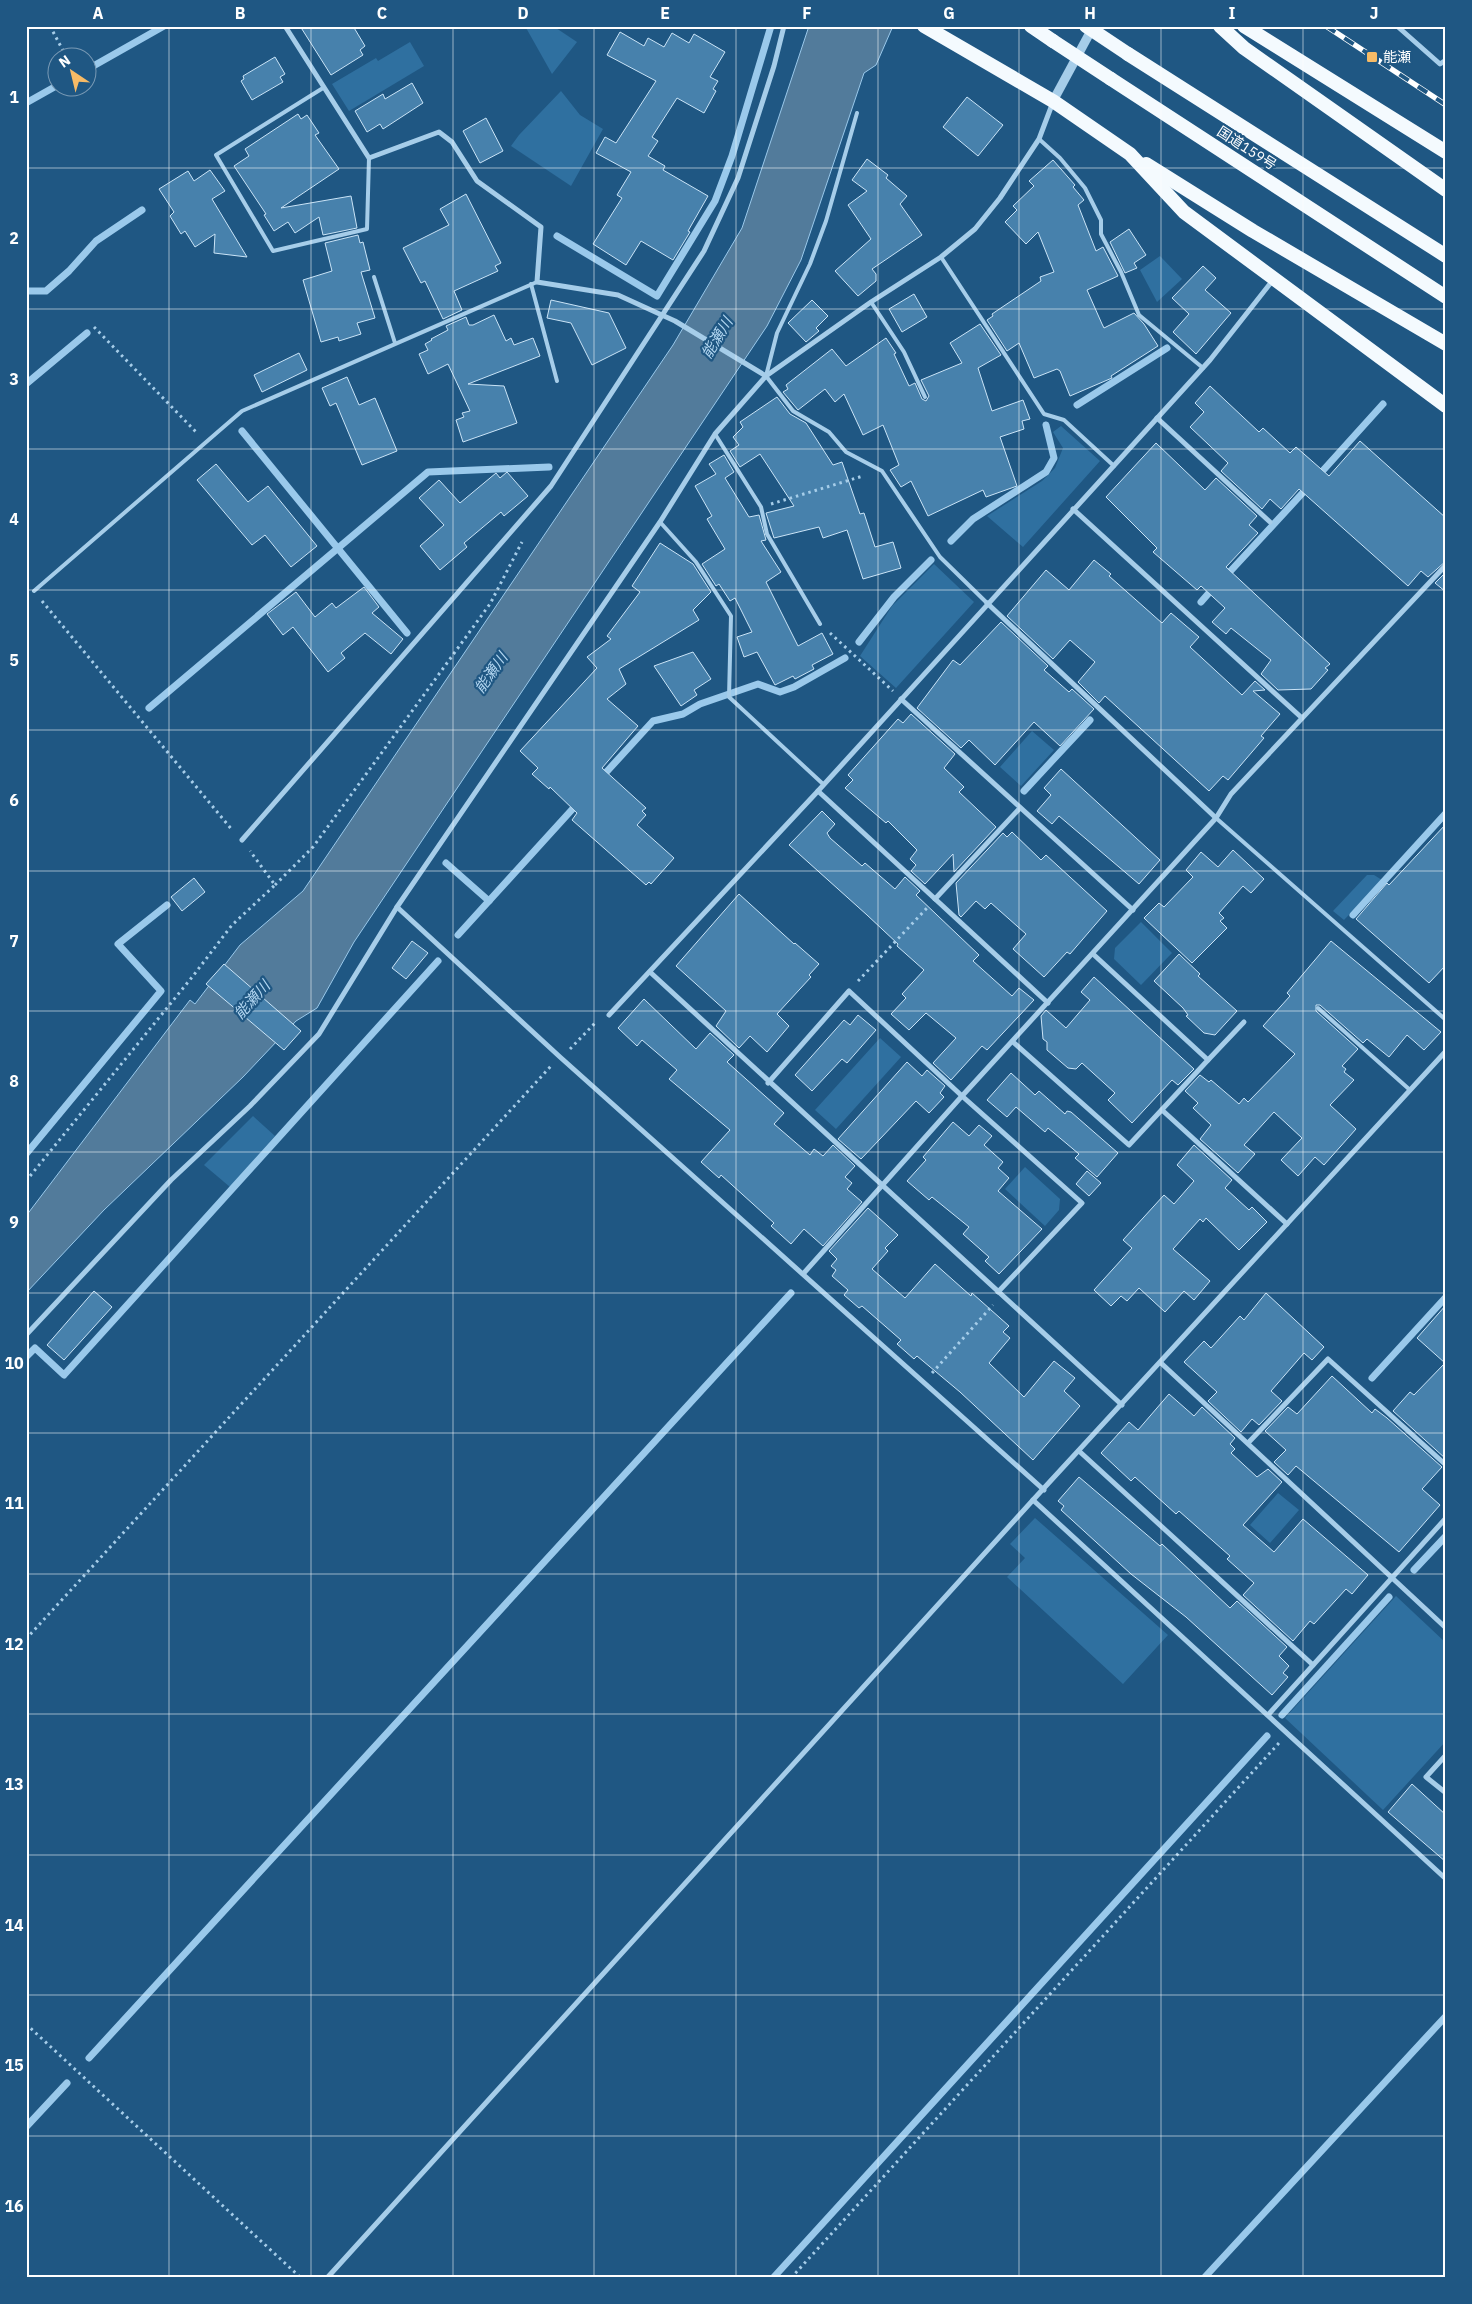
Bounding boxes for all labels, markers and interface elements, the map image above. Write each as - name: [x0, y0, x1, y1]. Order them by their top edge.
- text: A: [93, 3, 104, 23]
- text: B: [235, 3, 246, 23]
- text: C: [377, 3, 387, 23]
- text: D: [517, 3, 529, 23]
- text: E: [660, 3, 670, 23]
- text: F: [802, 3, 812, 23]
- text: G: [943, 3, 955, 23]
- text: H: [1084, 3, 1096, 23]
- text: I: [1229, 3, 1236, 23]
- text: J: [1370, 3, 1378, 23]
- north arrow: [48, 48, 98, 98]
- place label: 能瀬: [1383, 48, 1411, 66]
- marker: 能瀬: [1365, 50, 1379, 64]
- text: N: [55, 51, 74, 72]
- text: 1: [9, 87, 19, 107]
- street label: 国道159号: [1214, 122, 1280, 174]
- text: 2: [9, 228, 19, 248]
- water label: 能瀬川: [697, 312, 737, 362]
- text: 3: [9, 369, 19, 389]
- text: 4: [9, 509, 19, 529]
- water label: 能瀬川: [470, 647, 512, 697]
- text: 5: [9, 650, 19, 670]
- text: 6: [9, 790, 19, 810]
- text: 7: [9, 931, 19, 951]
- water label: 能瀬川: [230, 975, 275, 1023]
- text: 8: [9, 1071, 19, 1091]
- text: 9: [9, 1212, 19, 1232]
- text: 10: [4, 1353, 24, 1373]
- text: 11: [4, 1493, 24, 1513]
- text: 12: [4, 1634, 24, 1654]
- text: 13: [4, 1774, 24, 1794]
- text: 14: [4, 1915, 24, 1935]
- text: 15: [4, 2055, 24, 2075]
- text: 16: [4, 2196, 24, 2216]

